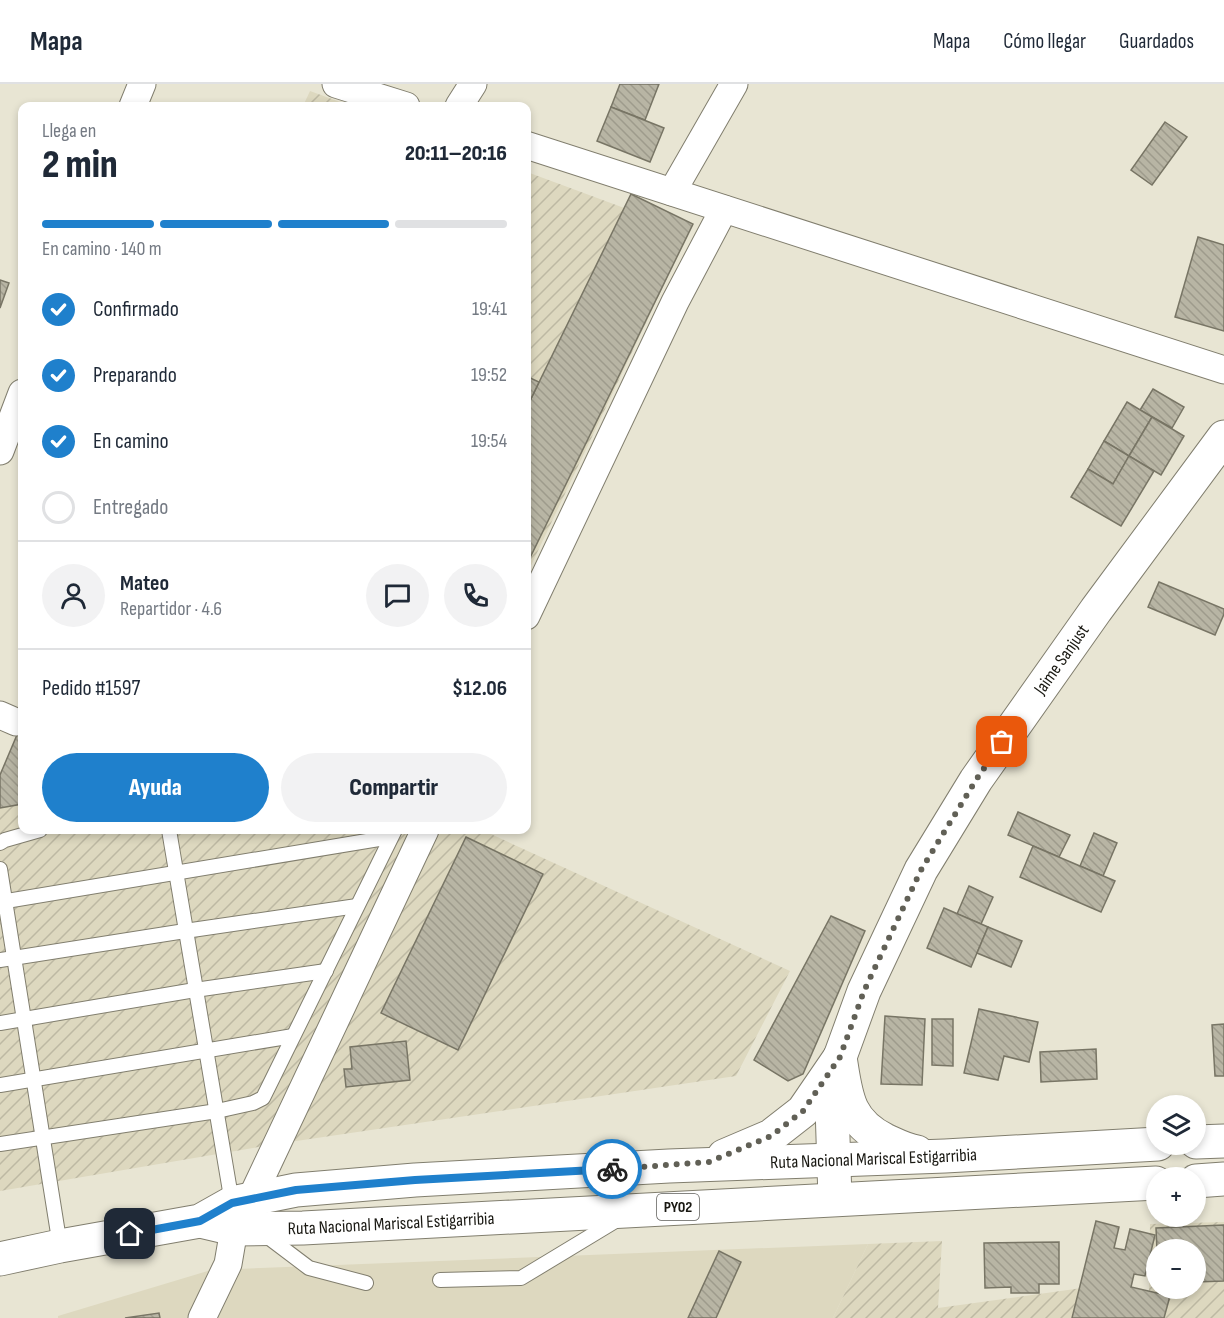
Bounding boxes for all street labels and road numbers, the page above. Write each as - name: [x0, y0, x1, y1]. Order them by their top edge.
- street label: Jaime Sanjust: [1029, 620, 1093, 699]
- street label: Ruta Nacional Mariscal Estigarribia: [770, 1144, 978, 1173]
- road number: PY02: [657, 1194, 699, 1220]
- street label: Ruta Nacional Mariscal Estigarribia: [287, 1207, 495, 1239]

